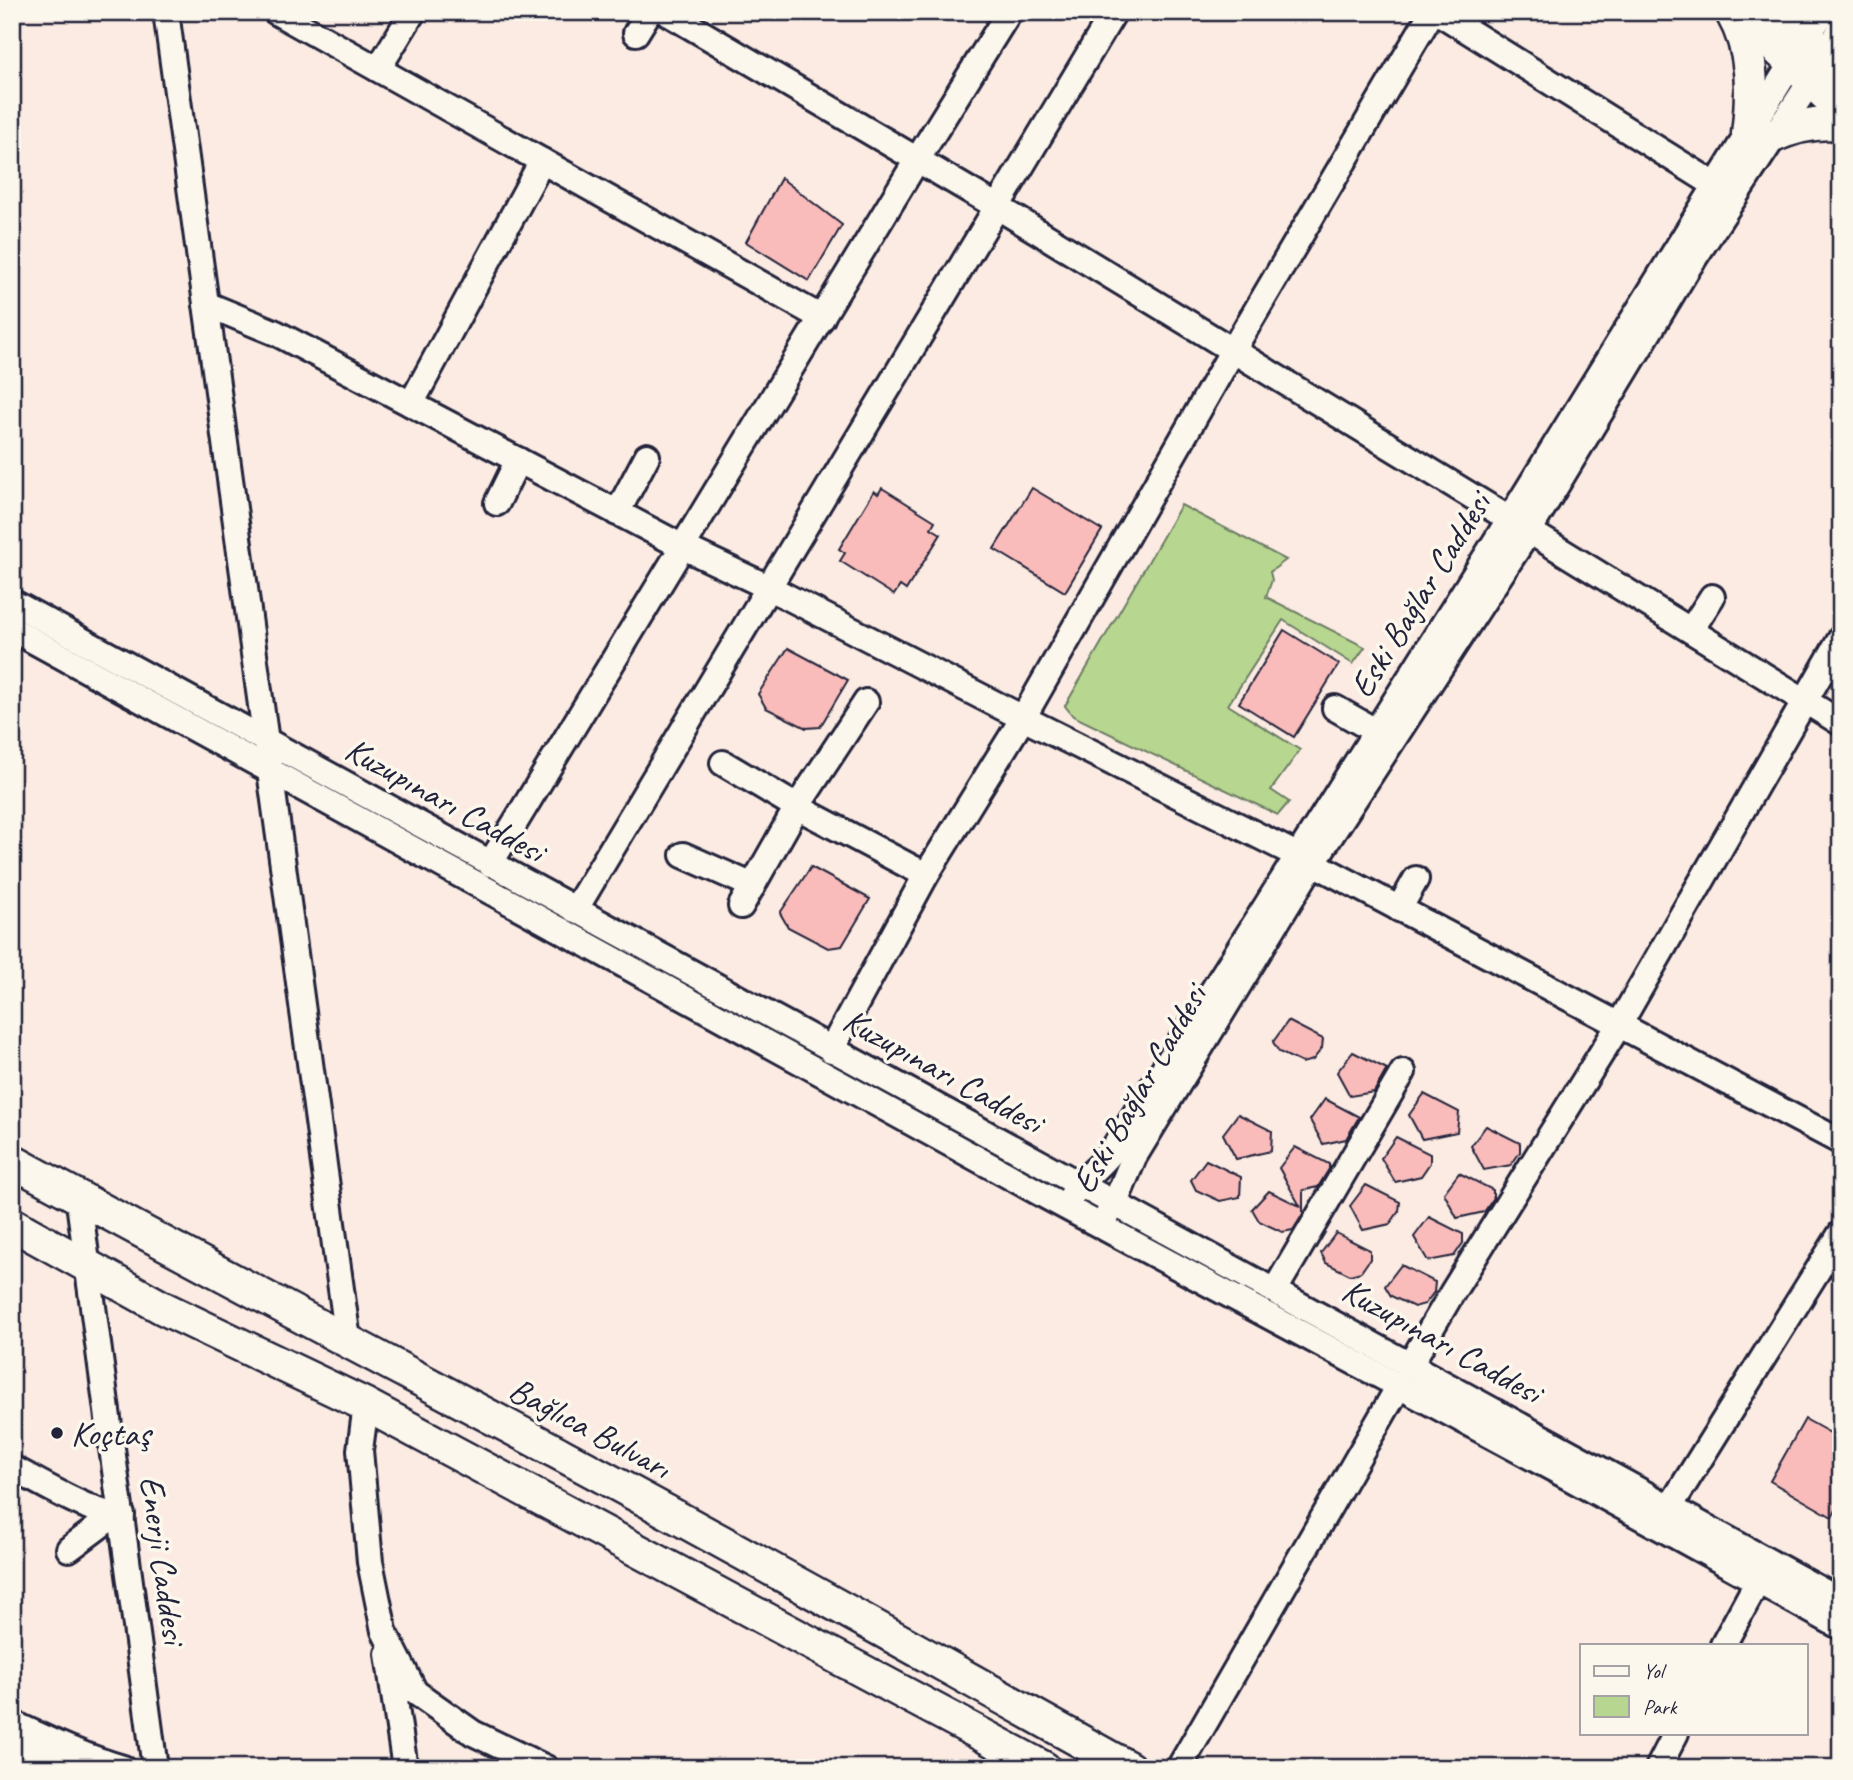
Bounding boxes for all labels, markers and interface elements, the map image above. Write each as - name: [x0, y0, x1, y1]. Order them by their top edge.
- street label: Eski Bağlar Caddesi: [1339, 480, 1503, 706]
- street label: Kuzupınarı Caddesi: [337, 727, 556, 875]
- street label: Eski Bağlar Caddesi: [1061, 973, 1219, 1201]
- street label: Kuzupınarı Caddesi: [835, 998, 1054, 1146]
- street label: Kuzupınarı Caddesi: [1334, 1268, 1553, 1416]
- street label: Bağlıca Bulvarı: [501, 1367, 680, 1490]
- place label: Koçtaş: [71, 1411, 153, 1456]
- marker: Koçtaş: [49, 1425, 65, 1441]
- street label: Enerji Caddesi: [129, 1473, 198, 1651]
- legend: [1580, 1644, 1808, 1734]
- text: Yol: [1643, 1658, 1667, 1684]
- text: Park: [1643, 1694, 1678, 1720]

